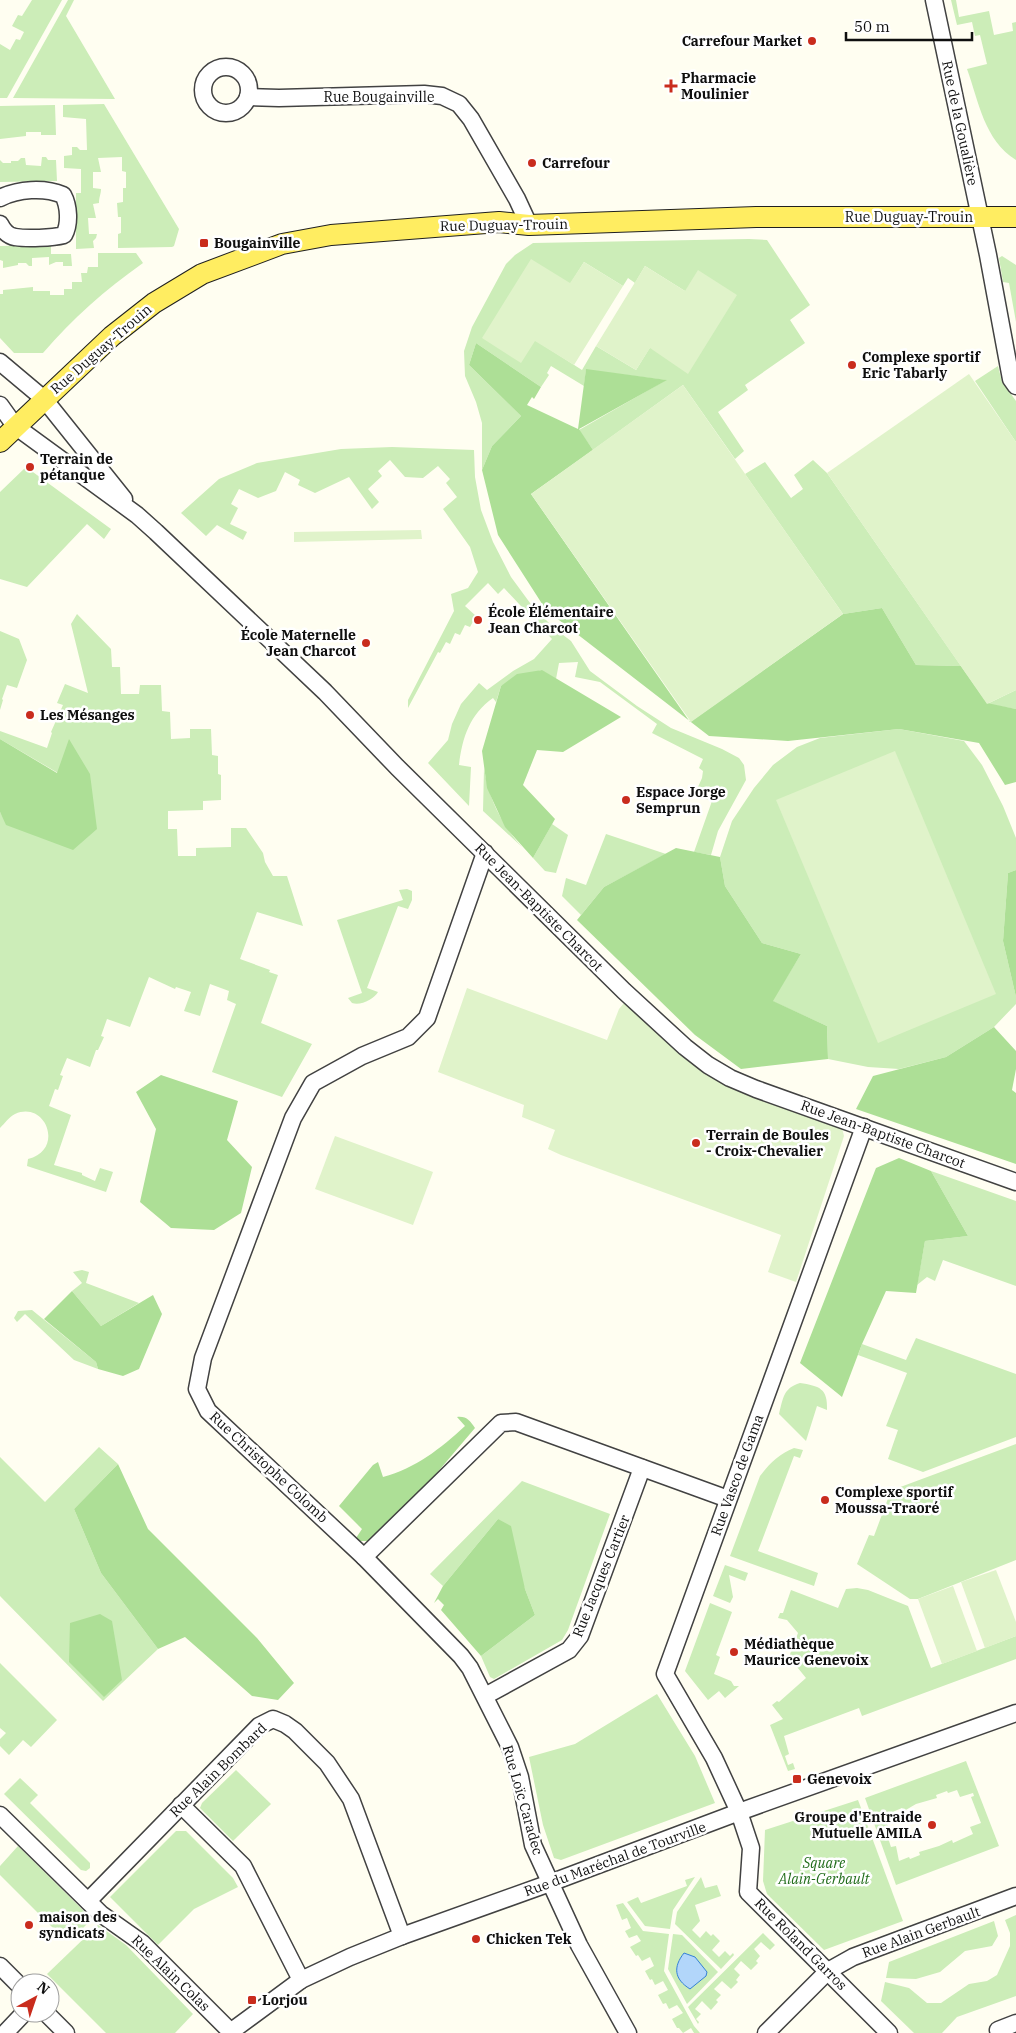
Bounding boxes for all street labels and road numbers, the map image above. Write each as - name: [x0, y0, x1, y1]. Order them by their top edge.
- street label: Rue de la Goualière: [938, 59, 982, 187]
- street label: Rue Bougainville: [324, 88, 434, 106]
- street label: Rue Duguay-Trouin: [845, 208, 973, 226]
- street label: Rue Duguay-Trouin: [440, 215, 568, 235]
- street label: Rue Duguay-Trouin: [47, 300, 155, 398]
- street label: Rue Jean-Baptiste Charcot: [471, 839, 607, 975]
- street label: Rue Jean-Baptiste Charcot: [798, 1096, 968, 1172]
- street label: Rue Christophe Colomb: [206, 1407, 332, 1527]
- street label: Rue Vasco de Gama: [707, 1411, 767, 1538]
- street label: Rue Jacques Cartier: [568, 1511, 634, 1640]
- street label: Rue Alain Bombard: [166, 1719, 271, 1821]
- street label: Rue Loïc Caradec: [499, 1743, 547, 1857]
- street label: Rue du Maréchal de Tourville: [521, 1818, 709, 1900]
- street label: Rue Roland Garros: [751, 1894, 851, 1994]
- street label: Rue Alain Gerbault: [859, 1902, 983, 1962]
- street label: Rue Alain Colas: [128, 1931, 214, 2015]

